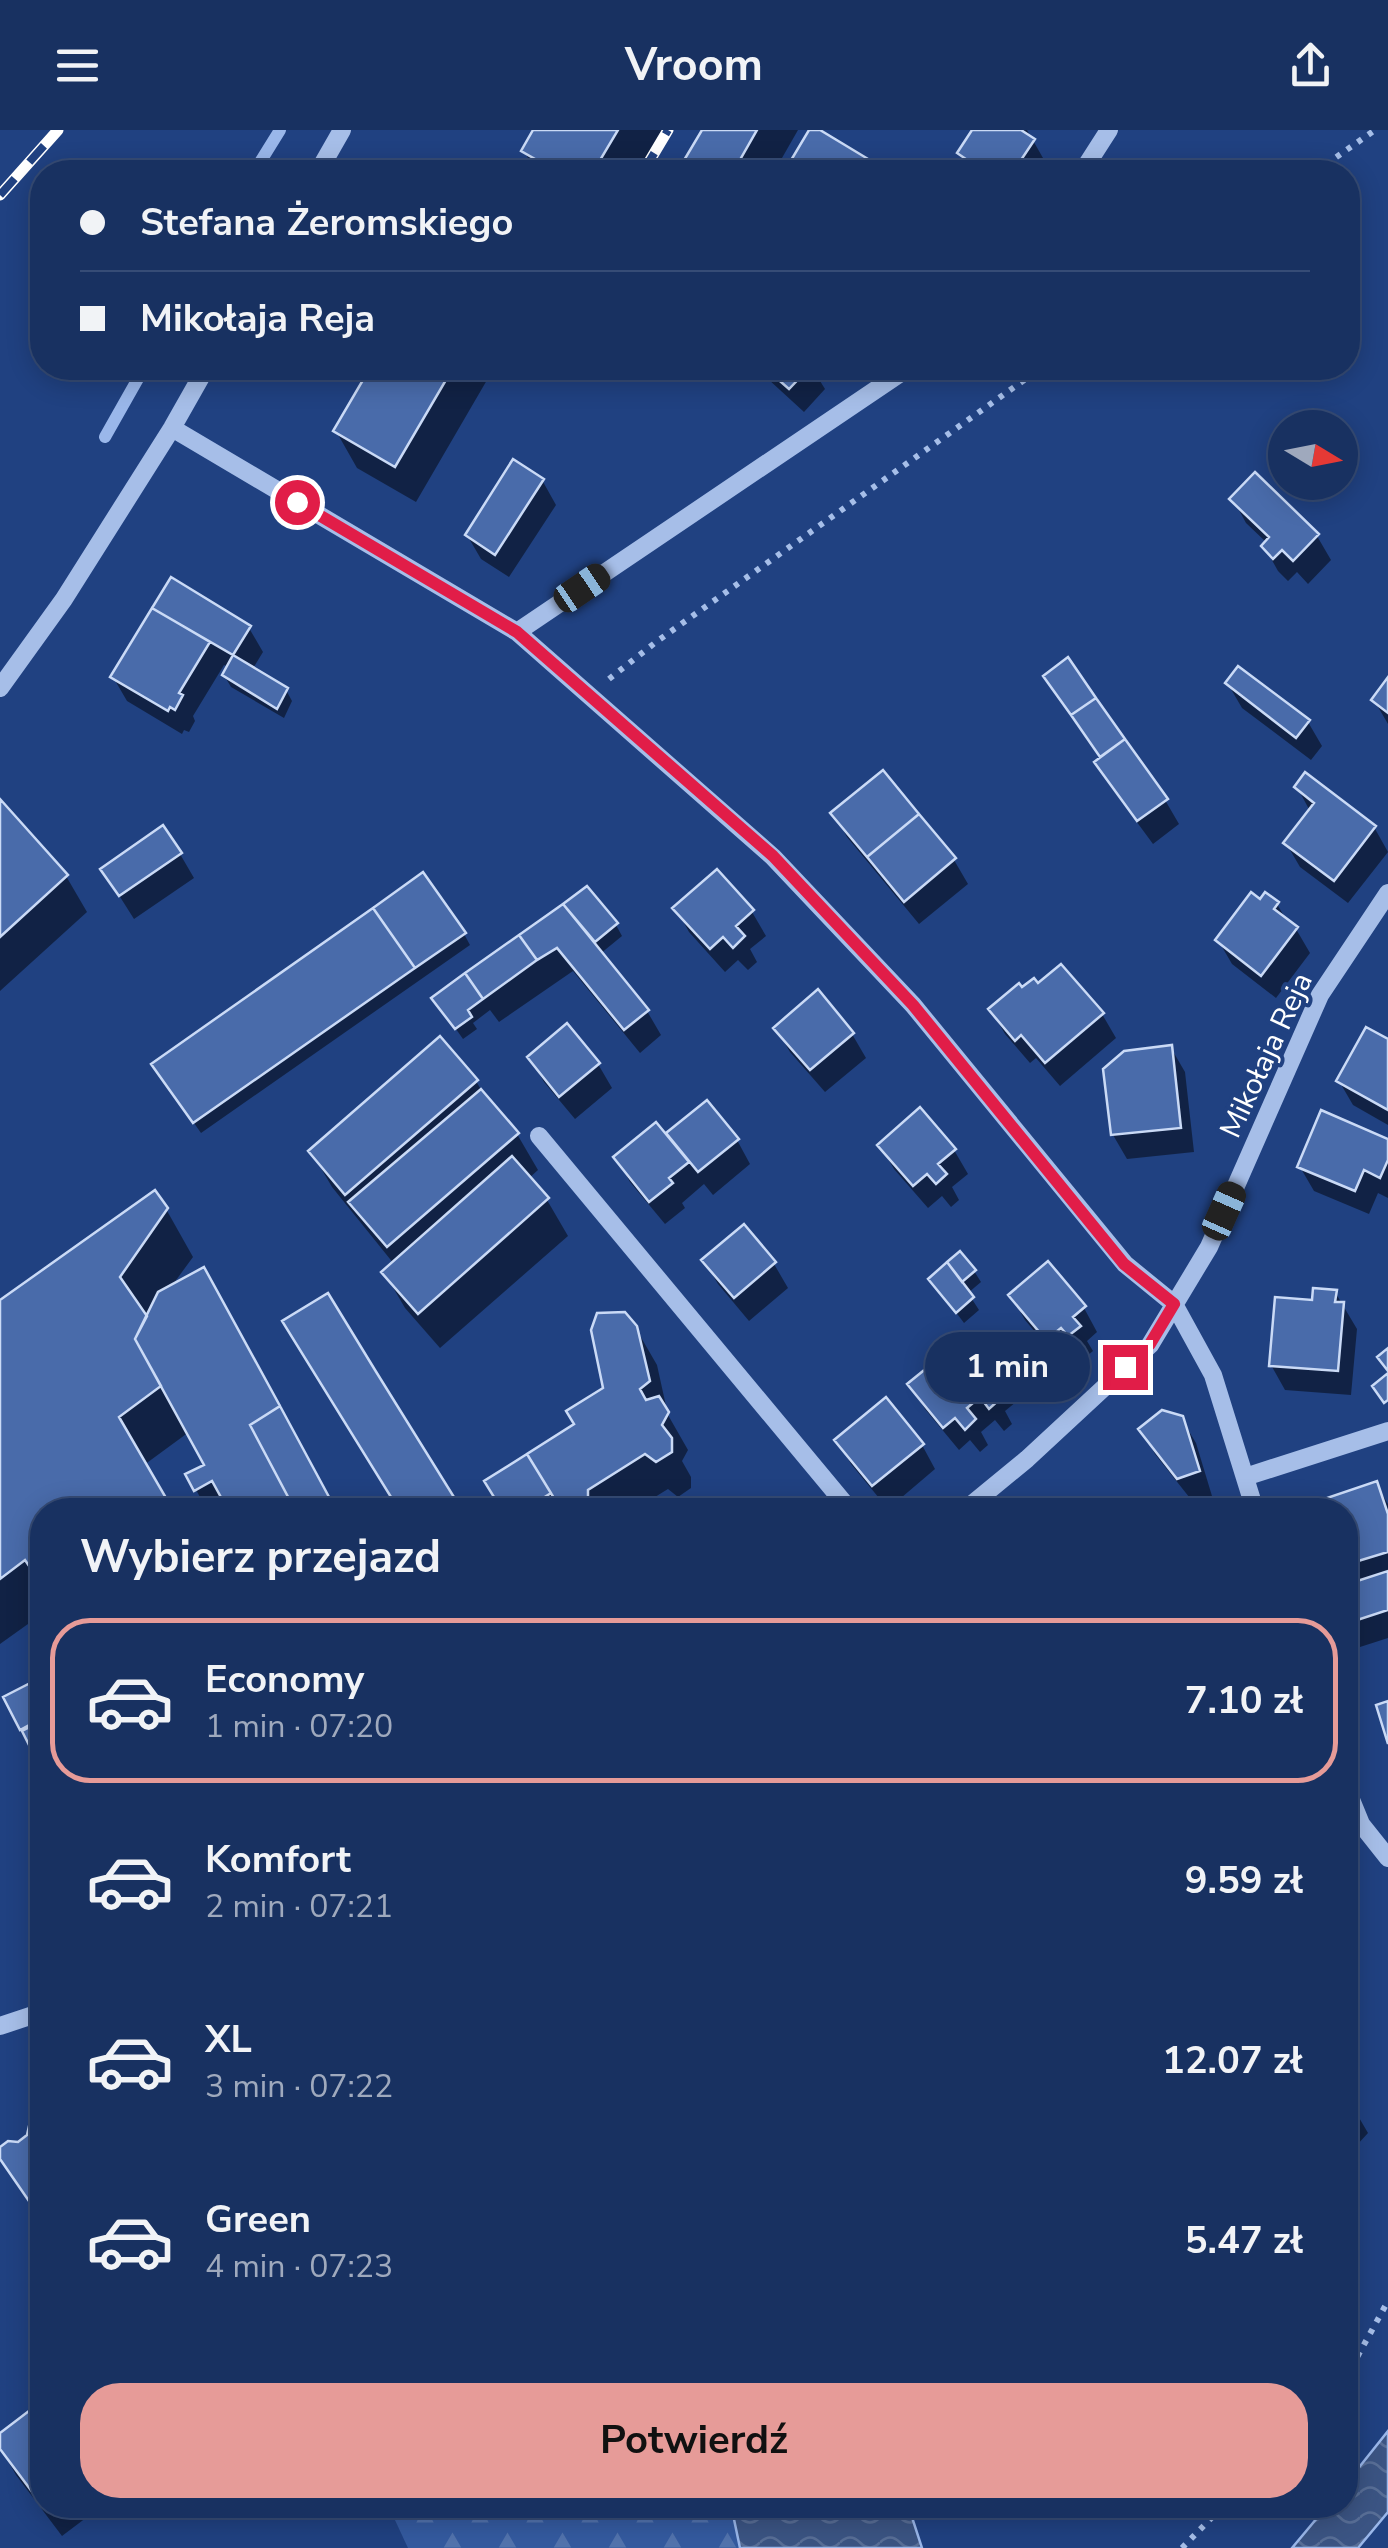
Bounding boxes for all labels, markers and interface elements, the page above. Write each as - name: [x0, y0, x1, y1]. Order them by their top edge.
- text: Vroom: [625, 35, 763, 96]
- icon: menu: [50, 38, 105, 93]
- icon: share: [1283, 38, 1338, 93]
- text: Stefana Żeromskiego: [140, 197, 513, 248]
- text: Mikołaja Reja: [140, 293, 375, 344]
- north arrow: [1268, 410, 1358, 500]
- map controls: [1268, 410, 1358, 500]
- route start: [275, 480, 320, 525]
- car: [549, 559, 615, 617]
- street label: Mikołaja Reja: [1210, 966, 1323, 1145]
- car: [1198, 1177, 1250, 1245]
- callout: 1 min: [925, 1332, 1090, 1402]
- text: 1 min: [966, 1345, 1049, 1388]
- route end: [1103, 1345, 1148, 1390]
- text: Wybierz przejazd: [80, 1527, 441, 1588]
- text: Economy: [205, 1654, 364, 1705]
- icon: car: [85, 1656, 175, 1746]
- text: 7.10 zł: [1185, 1675, 1303, 1726]
- text: 1 min · 07:20: [205, 1705, 393, 1748]
- text: Komfort: [205, 1834, 351, 1885]
- icon: car: [85, 1836, 175, 1926]
- text: 9.59 zł: [1185, 1855, 1303, 1906]
- text: 2 min · 07:21: [205, 1885, 393, 1928]
- text: XL: [205, 2014, 252, 2065]
- icon: car: [85, 2016, 175, 2106]
- text: 12.07 zł: [1162, 2035, 1303, 2086]
- text: 3 min · 07:22: [205, 2065, 393, 2108]
- text: Green: [205, 2194, 311, 2245]
- icon: car: [85, 2196, 175, 2286]
- text: 5.47 zł: [1185, 2215, 1303, 2266]
- text: 4 min · 07:23: [205, 2245, 393, 2288]
- button: Potwierdź: [80, 2383, 1308, 2498]

